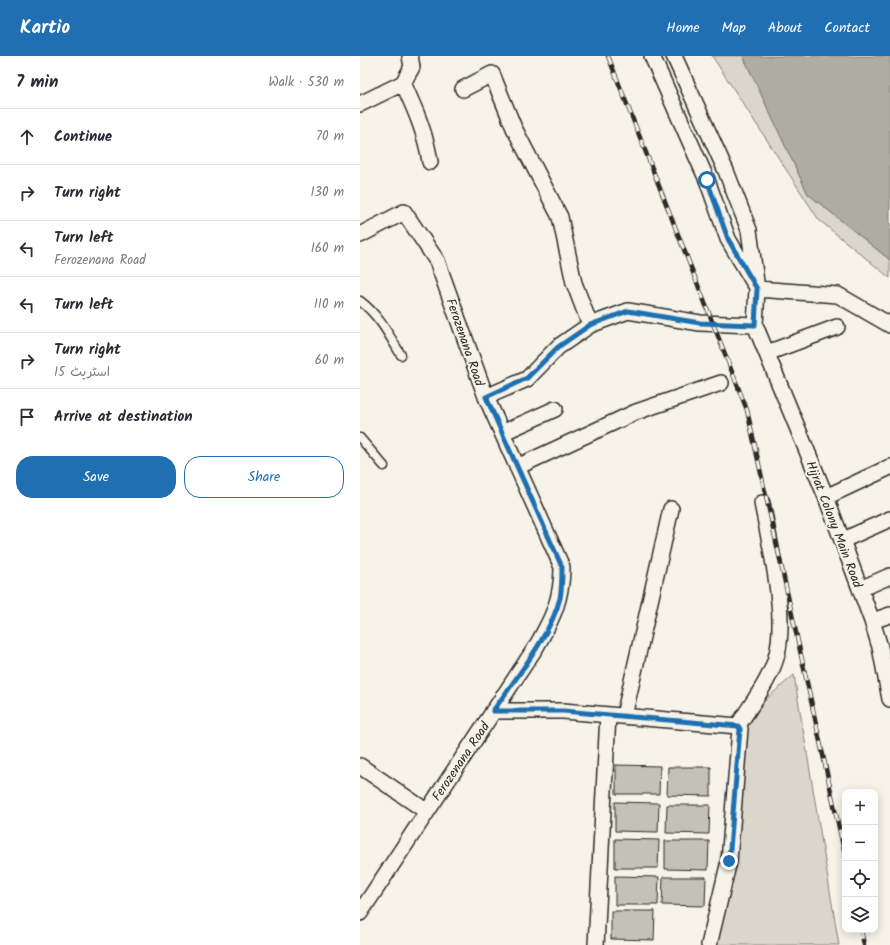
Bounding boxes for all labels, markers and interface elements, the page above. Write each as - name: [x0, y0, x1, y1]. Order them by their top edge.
- text: Kartio: [20, 13, 70, 43]
- text: Home: [666, 17, 700, 39]
- text: Map: [722, 17, 746, 39]
- text: About: [768, 17, 802, 39]
- text: Contact: [824, 17, 870, 39]
- text: 7 min: [16, 69, 58, 96]
- text: Walk · 530 m: [268, 72, 344, 93]
- text: Continue: [54, 125, 112, 149]
- icon: ahead: [16, 126, 38, 148]
- text: 70 m: [316, 126, 344, 147]
- route start: [698, 171, 716, 189]
- text: Turn right: [54, 181, 121, 205]
- icon: right: [16, 182, 38, 204]
- text: 130 m: [310, 182, 344, 203]
- text: Turn left: [54, 226, 114, 250]
- icon: left: [16, 238, 38, 260]
- text: 160 m: [311, 238, 344, 259]
- text: Ferozenana Road: [54, 250, 146, 271]
- text: Turn left: [54, 293, 114, 317]
- icon: left: [16, 294, 38, 316]
- text: 110 m: [314, 294, 344, 315]
- street label: Ferozenana Road: [440, 296, 490, 390]
- text: Turn right: [54, 338, 121, 362]
- icon: right: [16, 350, 38, 372]
- text: 60 m: [315, 350, 344, 371]
- text: اسٹریٹ 15: [54, 362, 110, 383]
- text: Arrive at destination: [54, 405, 193, 429]
- icon: arrive: [16, 406, 38, 428]
- button: Save: [16, 456, 176, 498]
- button: Share: [184, 456, 344, 498]
- street label: Hijrat Colony Main Road: [800, 458, 868, 592]
- street label: Ferozenana Road: [427, 718, 496, 806]
- map controls: [842, 789, 878, 933]
- button: +: [842, 789, 878, 825]
- button: −: [842, 825, 878, 861]
- route end: [720, 852, 738, 870]
- button: locate: [842, 861, 878, 897]
- button: layers: [842, 897, 878, 933]

